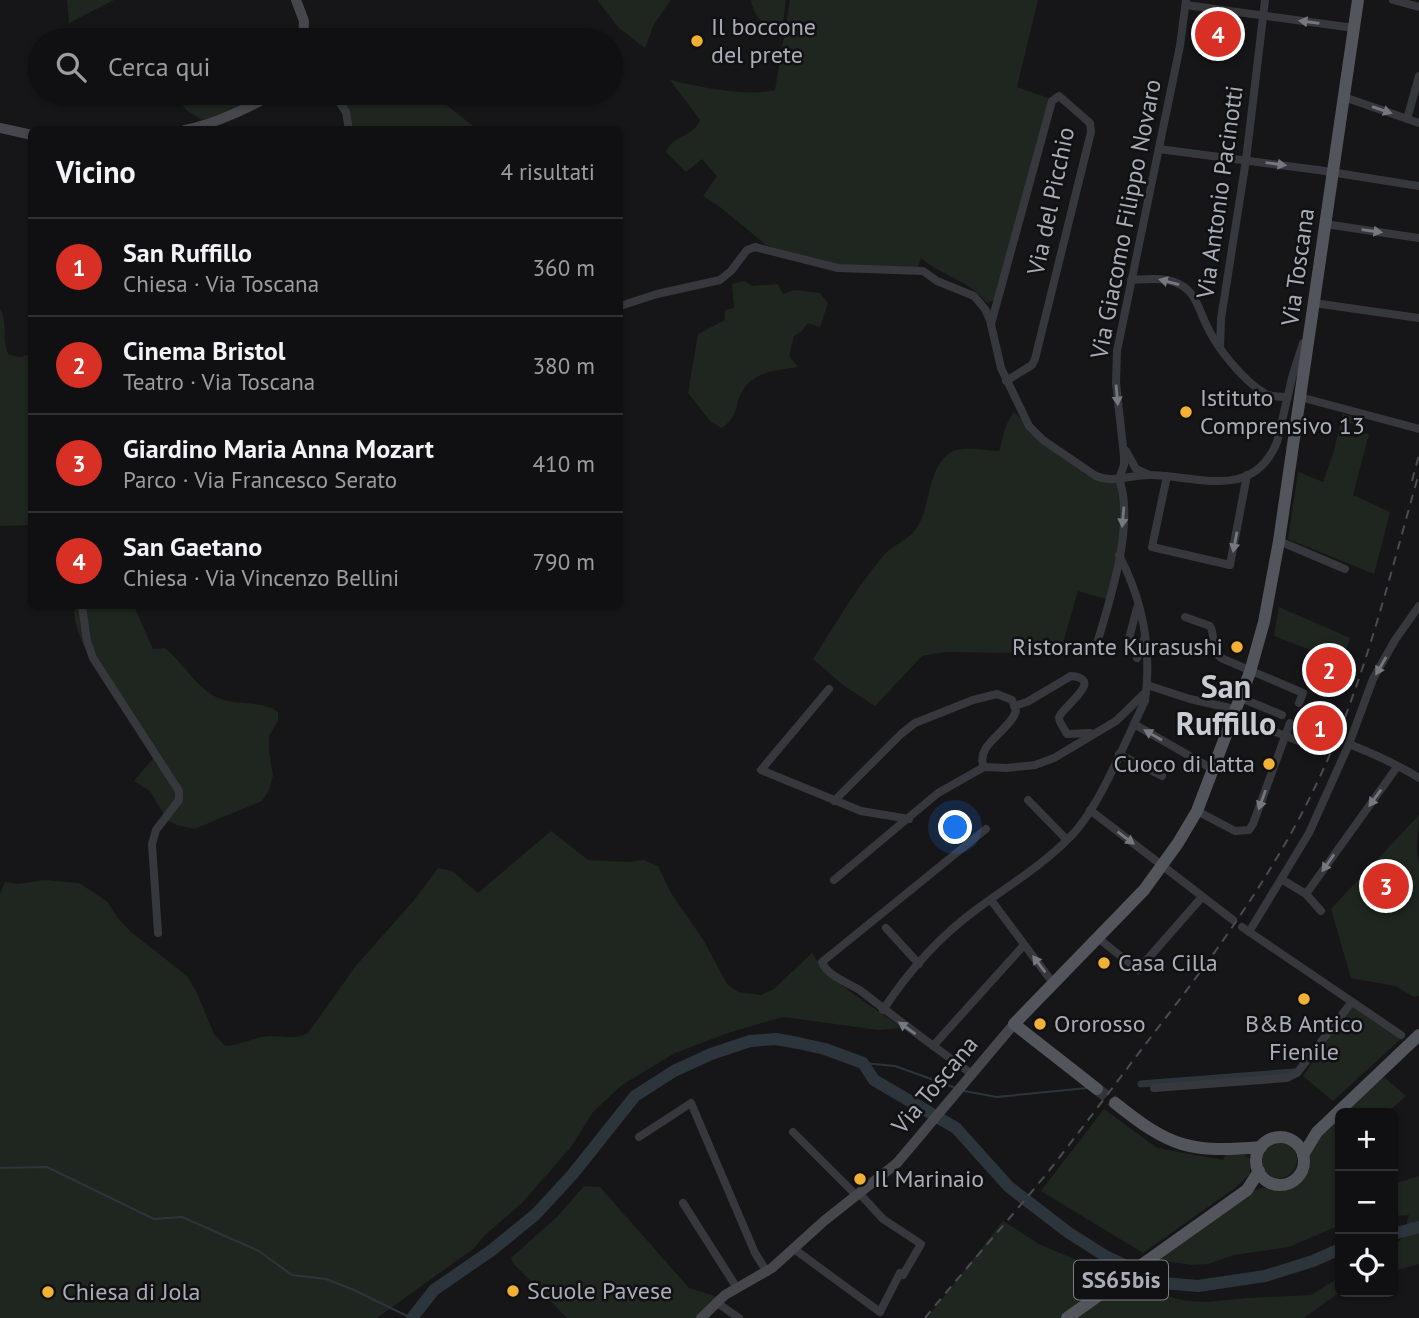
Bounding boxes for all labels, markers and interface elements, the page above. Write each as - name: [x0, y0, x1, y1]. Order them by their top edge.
- pin: 4: [1195, 8, 1241, 60]
- place label: Il boccone del prete: [711, 11, 816, 70]
- one-way arrow: [1298, 16, 1320, 27]
- search box: [28, 28, 623, 105]
- marker: Il boccone del prete: [689, 33, 705, 49]
- icon: search: [52, 48, 90, 86]
- text: Cerca qui: [108, 50, 211, 83]
- street label: Via Giacomo Filippo Novaro: [1083, 77, 1168, 362]
- street label: Via Antonio Pacinotti: [1189, 83, 1250, 301]
- one-way arrow: [1371, 105, 1392, 116]
- street label: Via del Picchio: [1020, 124, 1081, 279]
- text: Vicino: [56, 152, 136, 191]
- text: 4 risultati: [500, 157, 595, 186]
- one-way arrow: [1265, 158, 1287, 169]
- street label: Via Toscana: [1274, 206, 1321, 329]
- one-way arrow: [1361, 226, 1383, 237]
- text: San Ruffillo: [123, 236, 252, 269]
- text: 1: [72, 253, 86, 282]
- text: 360 m: [533, 253, 595, 282]
- text: Chiesa · Via Toscana: [123, 269, 319, 298]
- one-way arrow: [1157, 276, 1179, 287]
- text: Cinema Bristol: [123, 334, 285, 367]
- text: 2: [72, 351, 86, 380]
- text: 380 m: [533, 351, 595, 380]
- text: Teatro · Via Toscana: [123, 367, 315, 396]
- place label: Istituto Comprensivo 13: [1200, 382, 1365, 441]
- one-way arrow: [1112, 384, 1123, 406]
- marker: Istituto Comprensivo 13: [1178, 404, 1194, 420]
- text: Giardino Maria Anna Mozart: [123, 432, 434, 465]
- text: 3: [72, 449, 86, 478]
- text: 410 m: [533, 449, 595, 478]
- text: Parco · Via Francesco Serato: [123, 465, 397, 494]
- one-way arrow: [1117, 506, 1128, 528]
- text: San Gaetano: [123, 530, 262, 563]
- one-way arrow: [1229, 531, 1240, 553]
- text: 4: [72, 547, 86, 576]
- text: 790 m: [533, 547, 595, 576]
- text: Chiesa · Via Vincenzo Bellini: [123, 563, 399, 592]
- place label: Ristorante Kurasushi: [1012, 631, 1223, 662]
- marker: Ristorante Kurasushi: [1229, 639, 1245, 655]
- pin: 2: [1306, 644, 1352, 696]
- one-way arrow: [1375, 656, 1387, 676]
- district label: San Ruffillo: [1176, 665, 1276, 744]
- pin: 1: [1297, 702, 1343, 754]
- one-way arrow: [1143, 729, 1162, 741]
- place label: Cuoco di latta: [1114, 748, 1255, 779]
- marker: Cuoco di latta: [1261, 756, 1277, 772]
- one-way arrow: [1368, 789, 1382, 807]
- one-way arrow: [1256, 790, 1267, 811]
- your location: [938, 810, 972, 844]
- one-way arrow: [1117, 831, 1135, 846]
- one-way arrow: [1321, 854, 1335, 872]
- pin: 3: [1363, 860, 1409, 912]
- place label: Casa Cilla: [1118, 947, 1218, 978]
- marker: Casa Cilla: [1096, 955, 1112, 971]
- one-way arrow: [1031, 956, 1046, 974]
- marker: B&B Antico Fienile: [1296, 991, 1312, 1007]
- place label: Ororosso: [1054, 1008, 1146, 1039]
- place label: B&B Antico Fienile: [1245, 1008, 1363, 1067]
- marker: Ororosso: [1032, 1016, 1048, 1032]
- one-way arrow: [898, 1021, 916, 1035]
- street label: Via Toscana: [884, 1029, 985, 1141]
- map controls: [1335, 1108, 1398, 1297]
- button: +: [1335, 1108, 1398, 1171]
- place label: Il Marinaio: [874, 1163, 984, 1194]
- marker: Il Marinaio: [852, 1171, 868, 1187]
- button: −: [1335, 1171, 1398, 1234]
- button: locate: [1335, 1234, 1398, 1297]
- road number: SS65bis: [1074, 1260, 1168, 1300]
- place label: Scuole Pavese: [527, 1275, 672, 1306]
- place label: Chiesa di Jola: [62, 1276, 200, 1307]
- marker: Scuole Pavese: [505, 1283, 521, 1299]
- marker: Chiesa di Jola: [40, 1284, 56, 1300]

